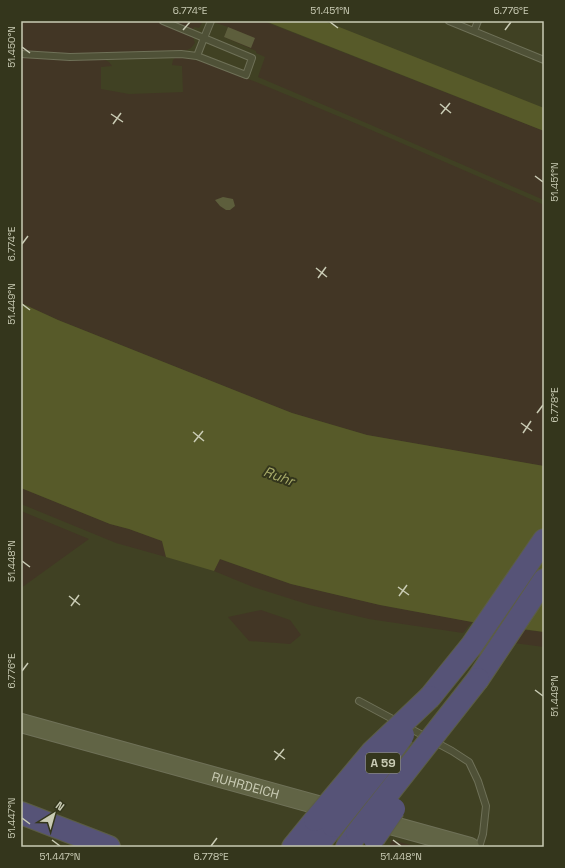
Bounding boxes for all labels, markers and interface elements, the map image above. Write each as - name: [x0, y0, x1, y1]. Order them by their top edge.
- text: 6.774°E: [173, 4, 208, 17]
- text: 51.451°N: [310, 4, 350, 17]
- text: 6.776°E: [493, 4, 529, 17]
- text: 51.450°N: [5, 26, 18, 68]
- text: 51.451°N: [548, 162, 561, 202]
- text: 6.774°E: [5, 226, 18, 261]
- text: 51.449°N: [5, 283, 18, 325]
- text: 6.778°E: [548, 387, 561, 423]
- water label: Ruhr: [261, 462, 298, 490]
- text: 51.448°N: [5, 540, 18, 582]
- text: 6.776°E: [5, 653, 18, 689]
- text: 51.449°N: [548, 675, 561, 717]
- road number: A 59: [366, 753, 400, 773]
- street label: RUHRDEICH: [210, 768, 281, 802]
- north arrow: [34, 794, 74, 834]
- text: 51.447°N: [5, 798, 18, 838]
- text: N: [53, 798, 67, 814]
- text: 51.447°N: [40, 850, 80, 863]
- text: 6.778°E: [193, 850, 229, 863]
- text: 51.448°N: [380, 850, 422, 863]

